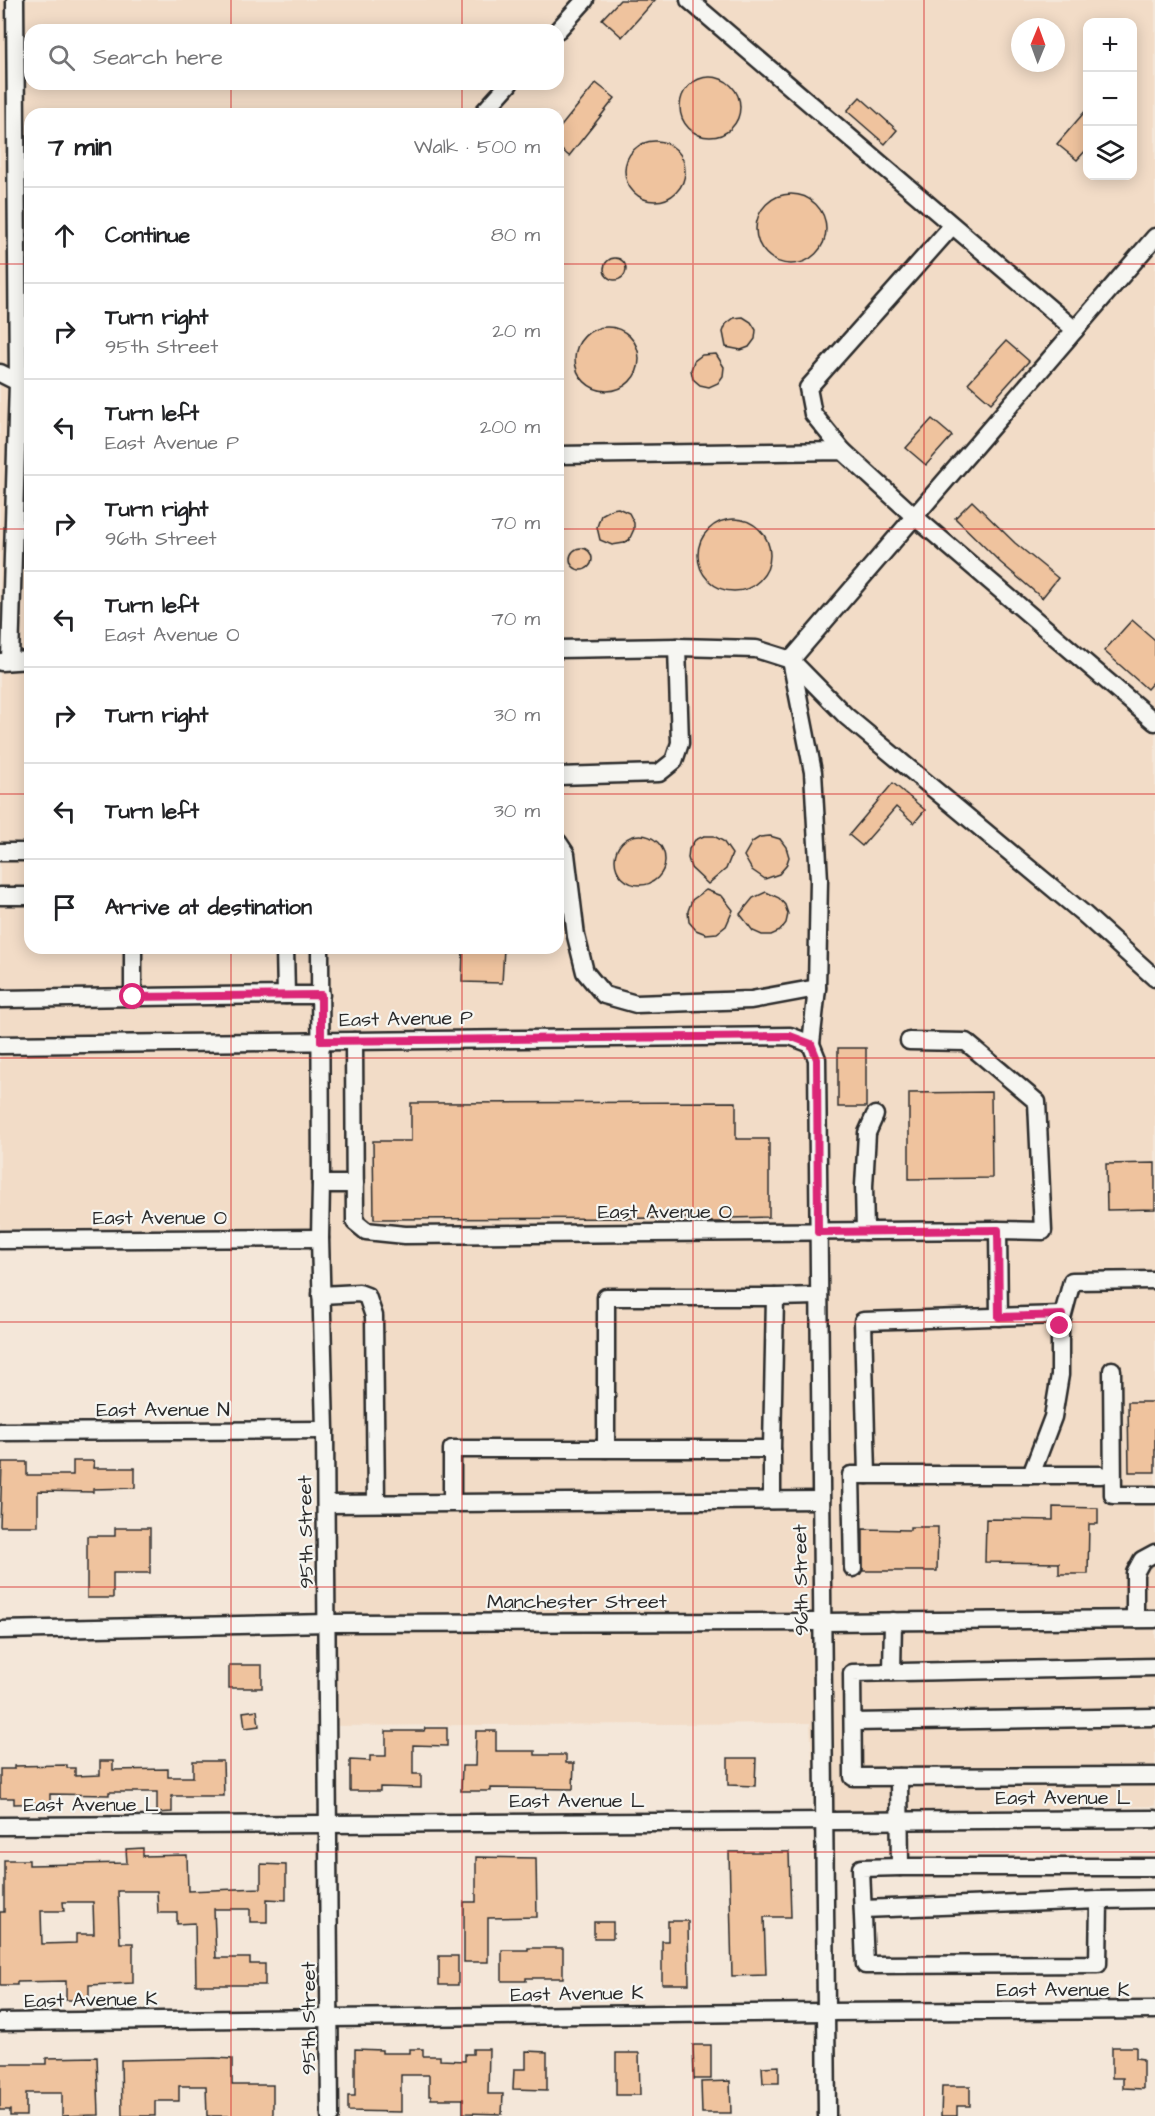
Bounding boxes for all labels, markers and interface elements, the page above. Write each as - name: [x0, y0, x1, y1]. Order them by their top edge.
- north arrow: [1011, 18, 1065, 72]
- map controls: [1083, 18, 1137, 180]
- button: +: [1083, 18, 1137, 72]
- search box: [24, 24, 564, 90]
- icon: search: [45, 41, 78, 74]
- text: Search here: [93, 42, 223, 73]
- button: −: [1083, 72, 1137, 126]
- button: layers: [1083, 126, 1137, 180]
- text: 7 min: [48, 129, 112, 165]
- text: Walk · 500 m: [414, 133, 540, 161]
- icon: ahead: [48, 219, 81, 252]
- text: Continue: [105, 220, 190, 251]
- text: 80 m: [491, 221, 540, 249]
- text: Turn right: [105, 302, 208, 333]
- icon: right: [48, 315, 81, 348]
- text: 20 m: [492, 317, 540, 345]
- text: 95th Street: [105, 333, 218, 361]
- text: Turn left: [105, 398, 199, 429]
- icon: left: [48, 411, 81, 444]
- text: 200 m: [480, 413, 540, 441]
- text: East Avenue P: [105, 429, 239, 457]
- text: Turn right: [105, 494, 208, 525]
- icon: right: [48, 507, 81, 540]
- text: 70 m: [492, 509, 540, 537]
- text: 96th Street: [105, 525, 217, 553]
- text: Turn left: [105, 590, 199, 621]
- icon: left: [48, 603, 81, 636]
- text: 70 m: [492, 605, 540, 633]
- text: East Avenue O: [105, 621, 240, 649]
- icon: right: [48, 699, 81, 732]
- text: Turn right: [105, 700, 208, 731]
- text: 30 m: [494, 701, 540, 729]
- icon: left: [48, 795, 81, 828]
- text: Turn left: [105, 796, 199, 827]
- text: 30 m: [494, 797, 540, 825]
- icon: arrive: [48, 891, 81, 924]
- text: Arrive at destination: [105, 892, 312, 923]
- route start: [119, 983, 145, 1009]
- street label: East Avenue P: [339, 1004, 473, 1034]
- street label: East Avenue O: [598, 1198, 732, 1226]
- street label: East Avenue O: [93, 1204, 227, 1232]
- route end: [1046, 1312, 1072, 1338]
- street label: East Avenue N: [96, 1396, 230, 1424]
- street label: 95th Street: [291, 1475, 321, 1589]
- street label: 96th Street: [786, 1524, 816, 1636]
- street label: Manchester Street: [487, 1588, 667, 1616]
- street label: East Avenue L: [996, 1784, 1131, 1812]
- street label: East Avenue L: [510, 1787, 645, 1815]
- street label: East Avenue L: [24, 1791, 159, 1819]
- street label: 95th Street: [295, 1961, 323, 2075]
- street label: East Avenue K: [996, 1976, 1130, 2004]
- street label: East Avenue K: [510, 1979, 644, 2009]
- street label: East Avenue K: [24, 1985, 158, 2015]

